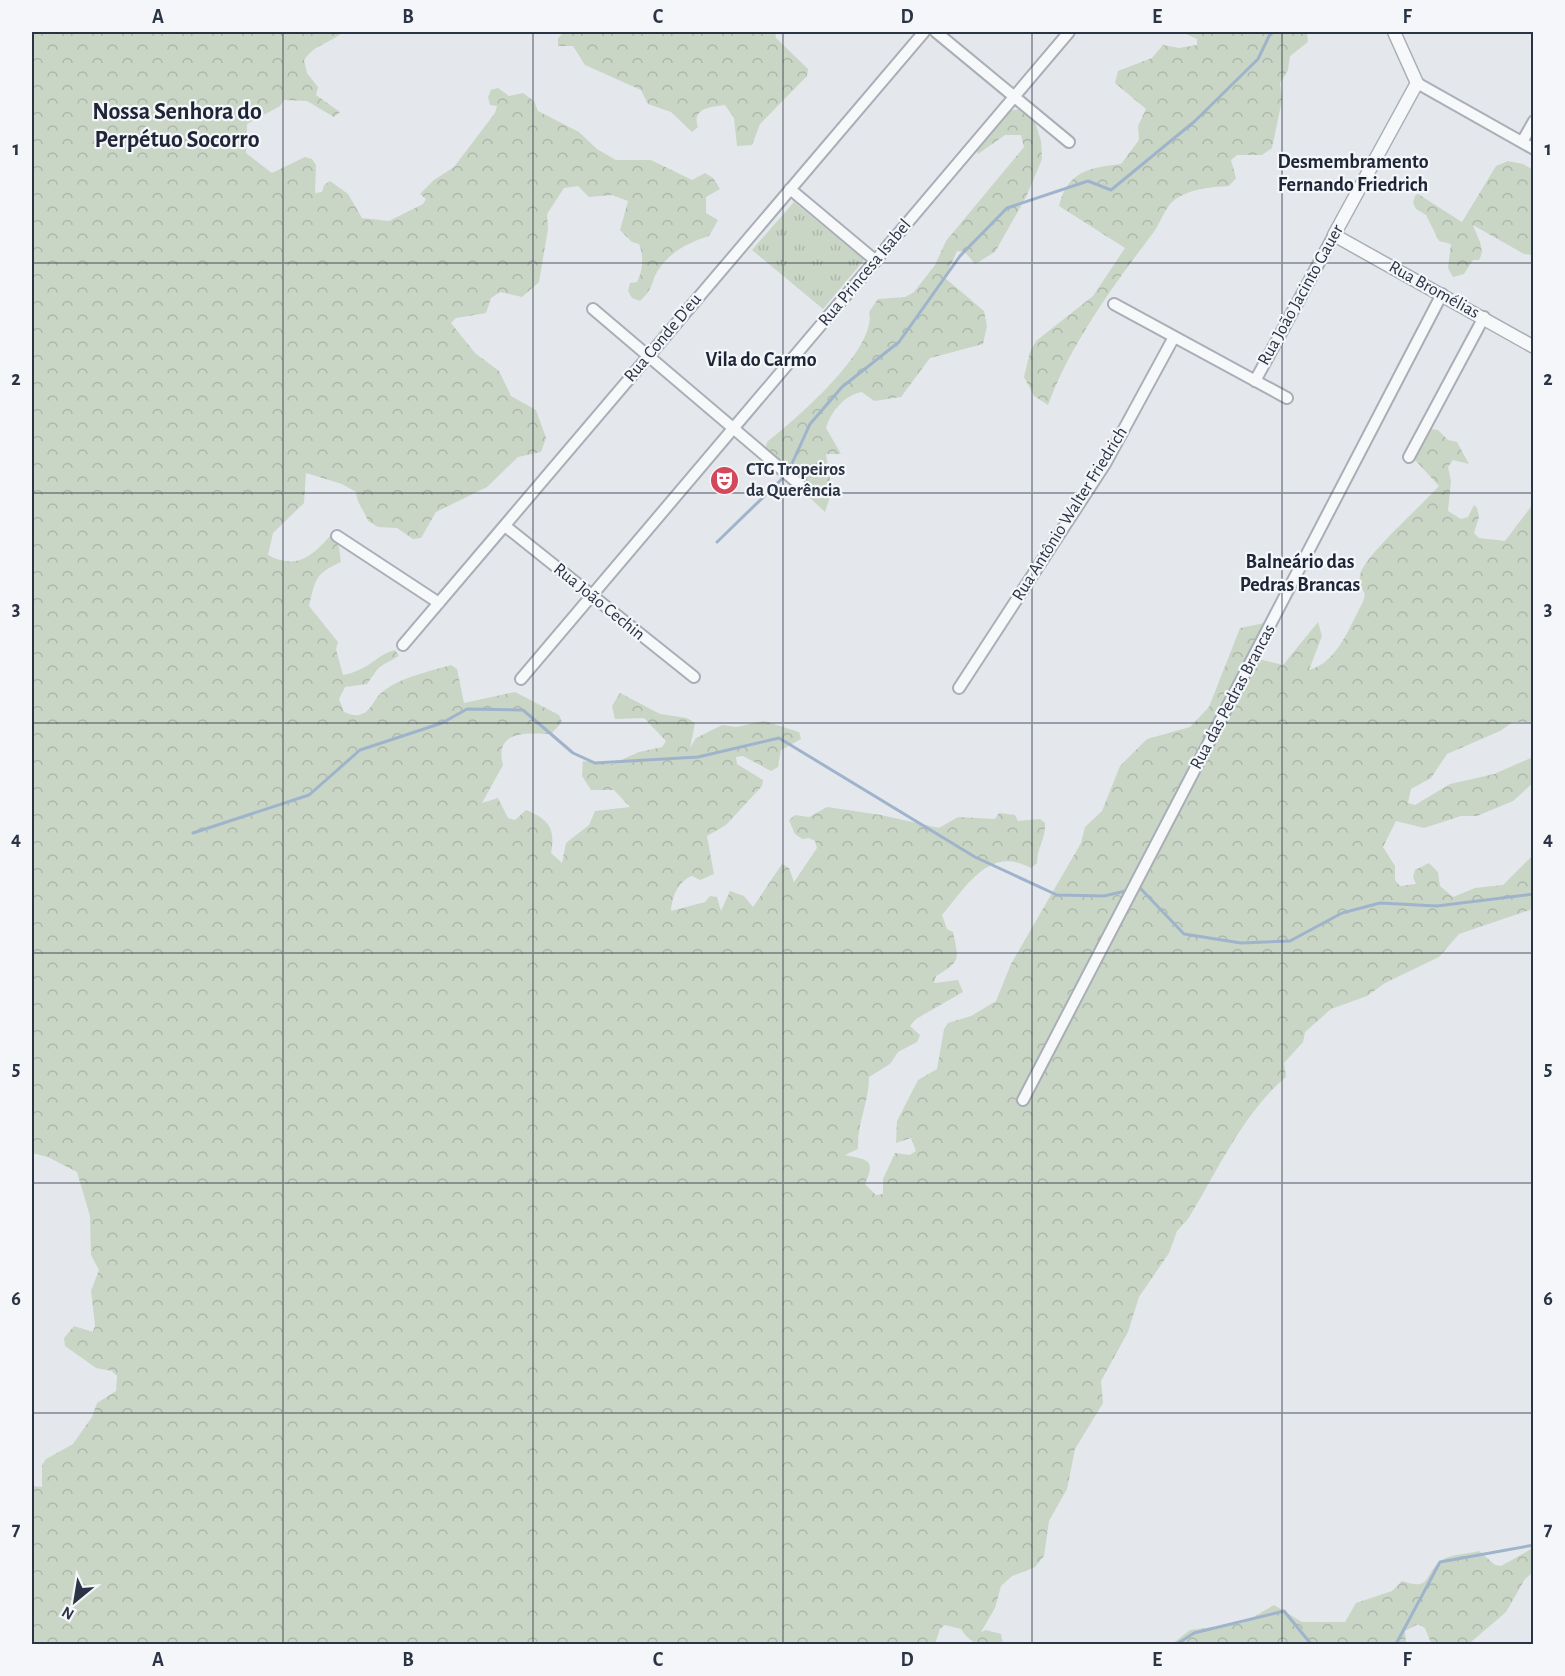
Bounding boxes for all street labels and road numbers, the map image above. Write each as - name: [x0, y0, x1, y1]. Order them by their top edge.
- street label: Rua Princesa Isabel: [815, 216, 915, 330]
- street label: Rua João Jacinto Gauer: [1255, 221, 1347, 368]
- street label: Rua Bromélias: [1386, 258, 1482, 322]
- street label: Rua Conde D'eu: [621, 291, 705, 385]
- street label: Rua Antônio Walter Friedrich: [1009, 424, 1131, 604]
- street label: Rua João Cechin: [550, 560, 648, 644]
- street label: Rua das Pedras Brancas: [1187, 621, 1279, 773]

